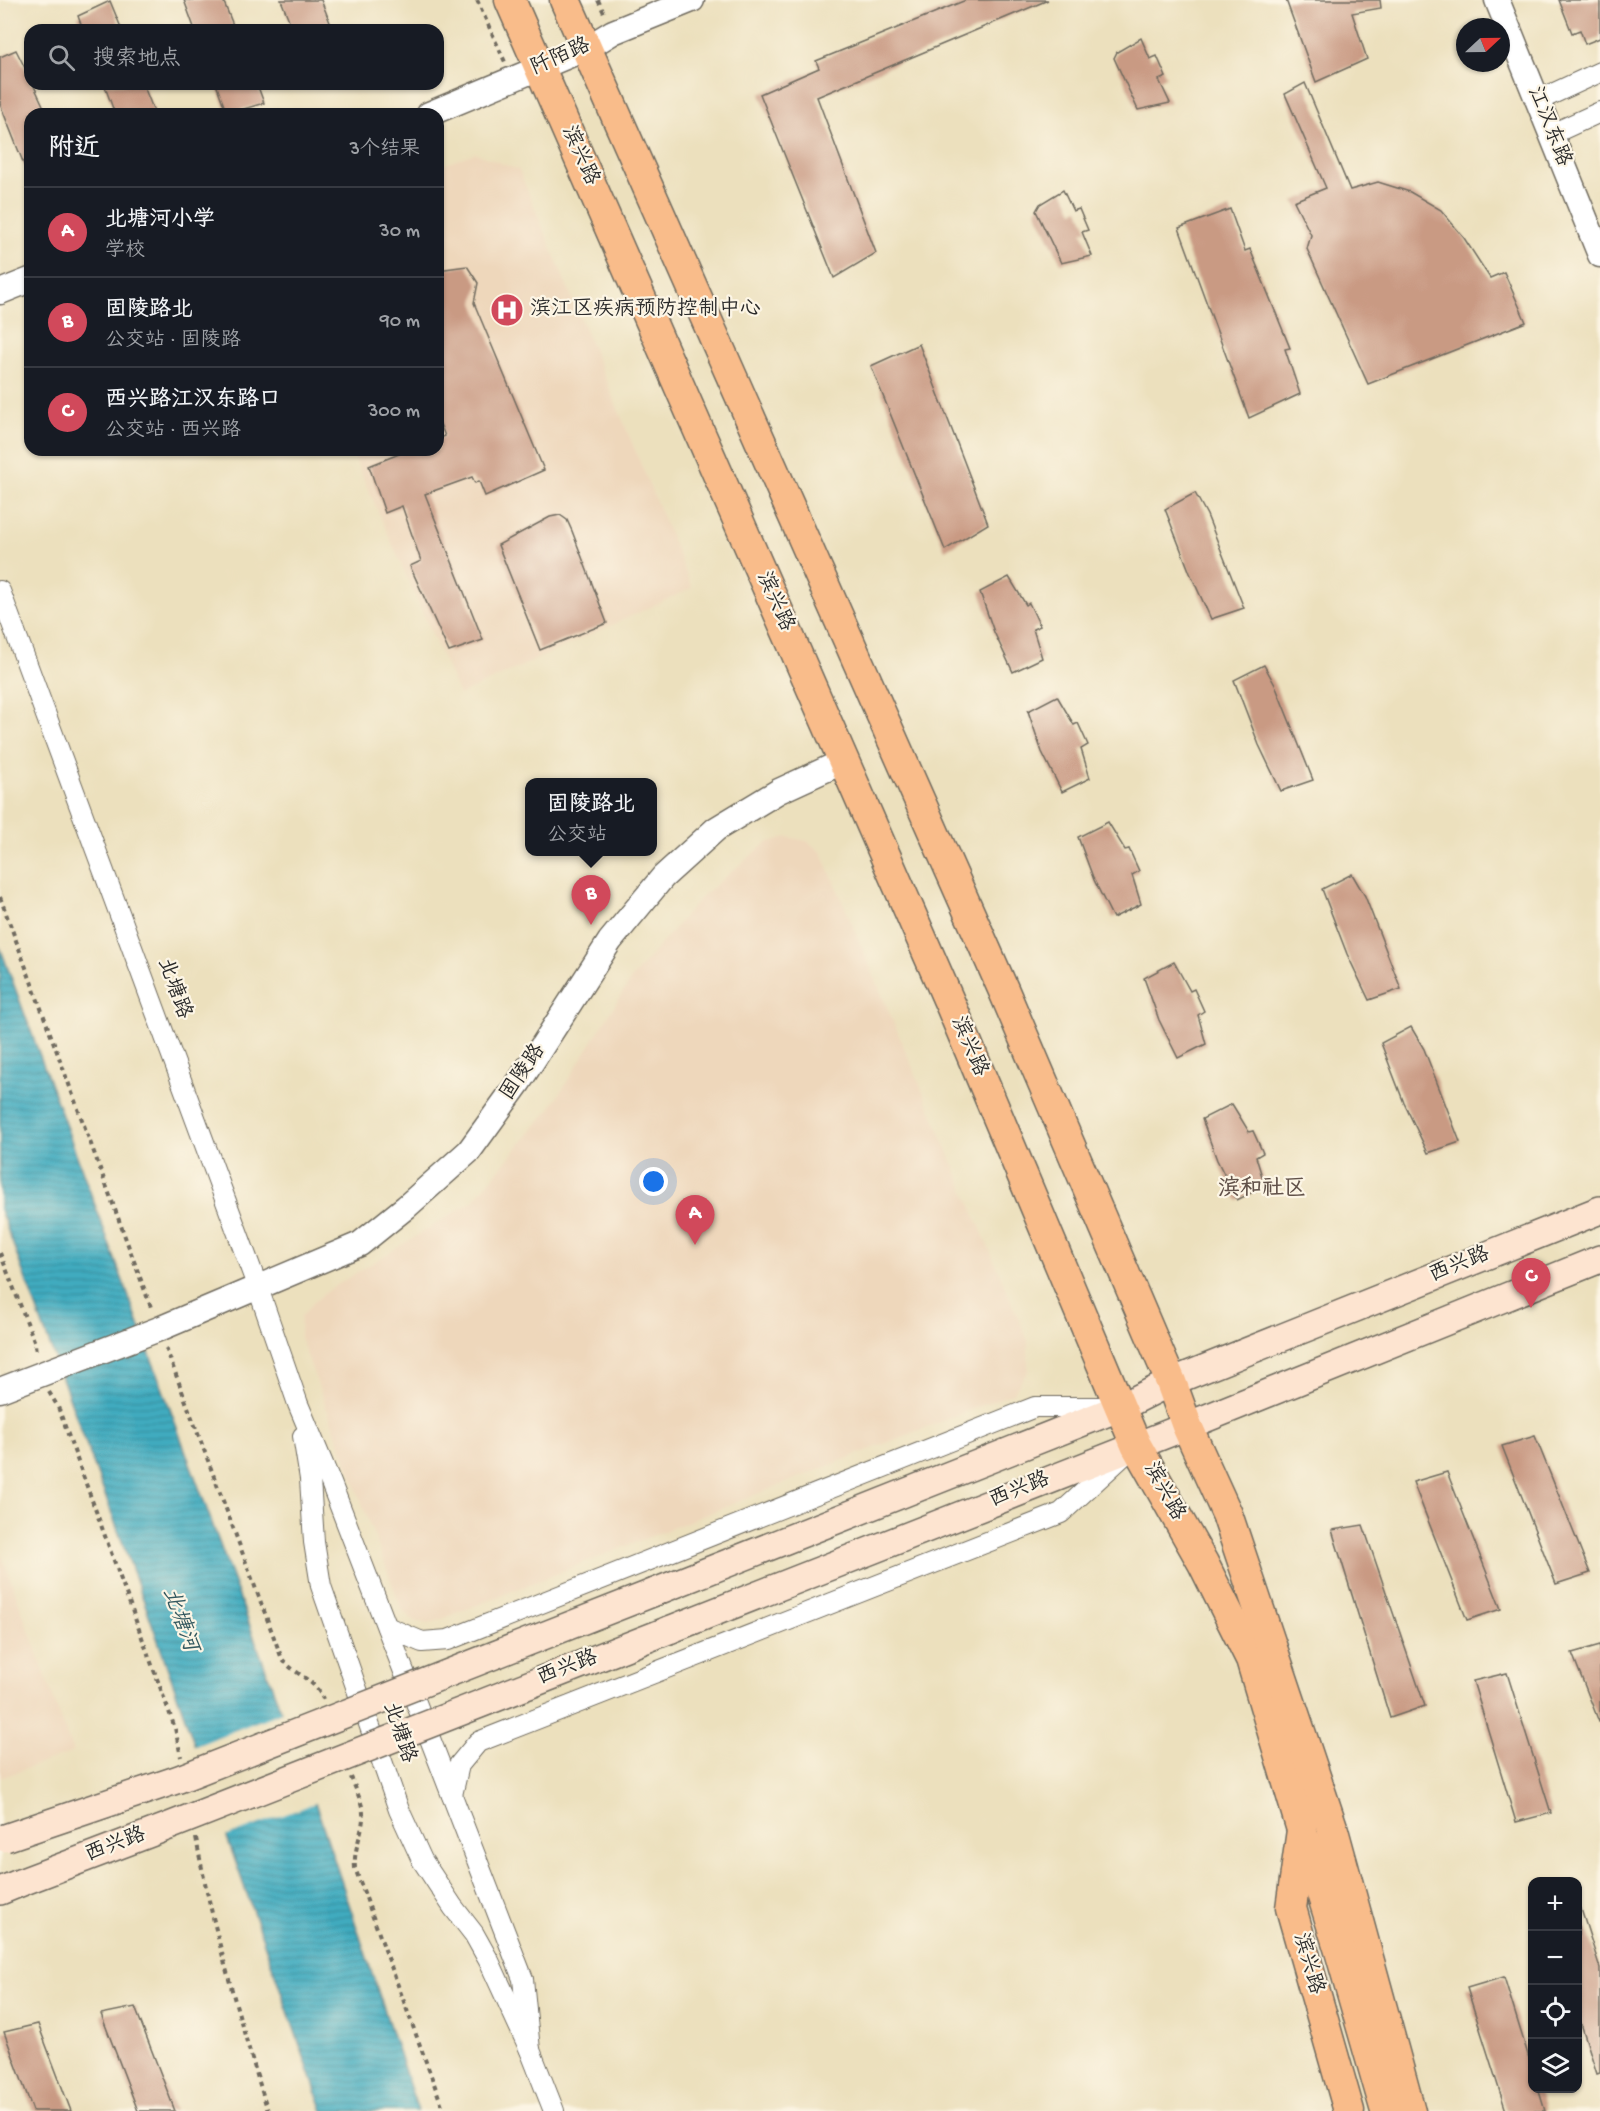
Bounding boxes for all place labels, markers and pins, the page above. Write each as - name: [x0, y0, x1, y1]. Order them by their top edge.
- hospital icon: 滨江区疾病预防控制中心: [489, 292, 525, 328]
- place label: 滨江区疾病预防控制中心: [530, 296, 761, 323]
- pin: B: [572, 876, 610, 925]
- pin: A: [676, 1196, 714, 1245]
- pin: C: [1512, 1258, 1550, 1308]

